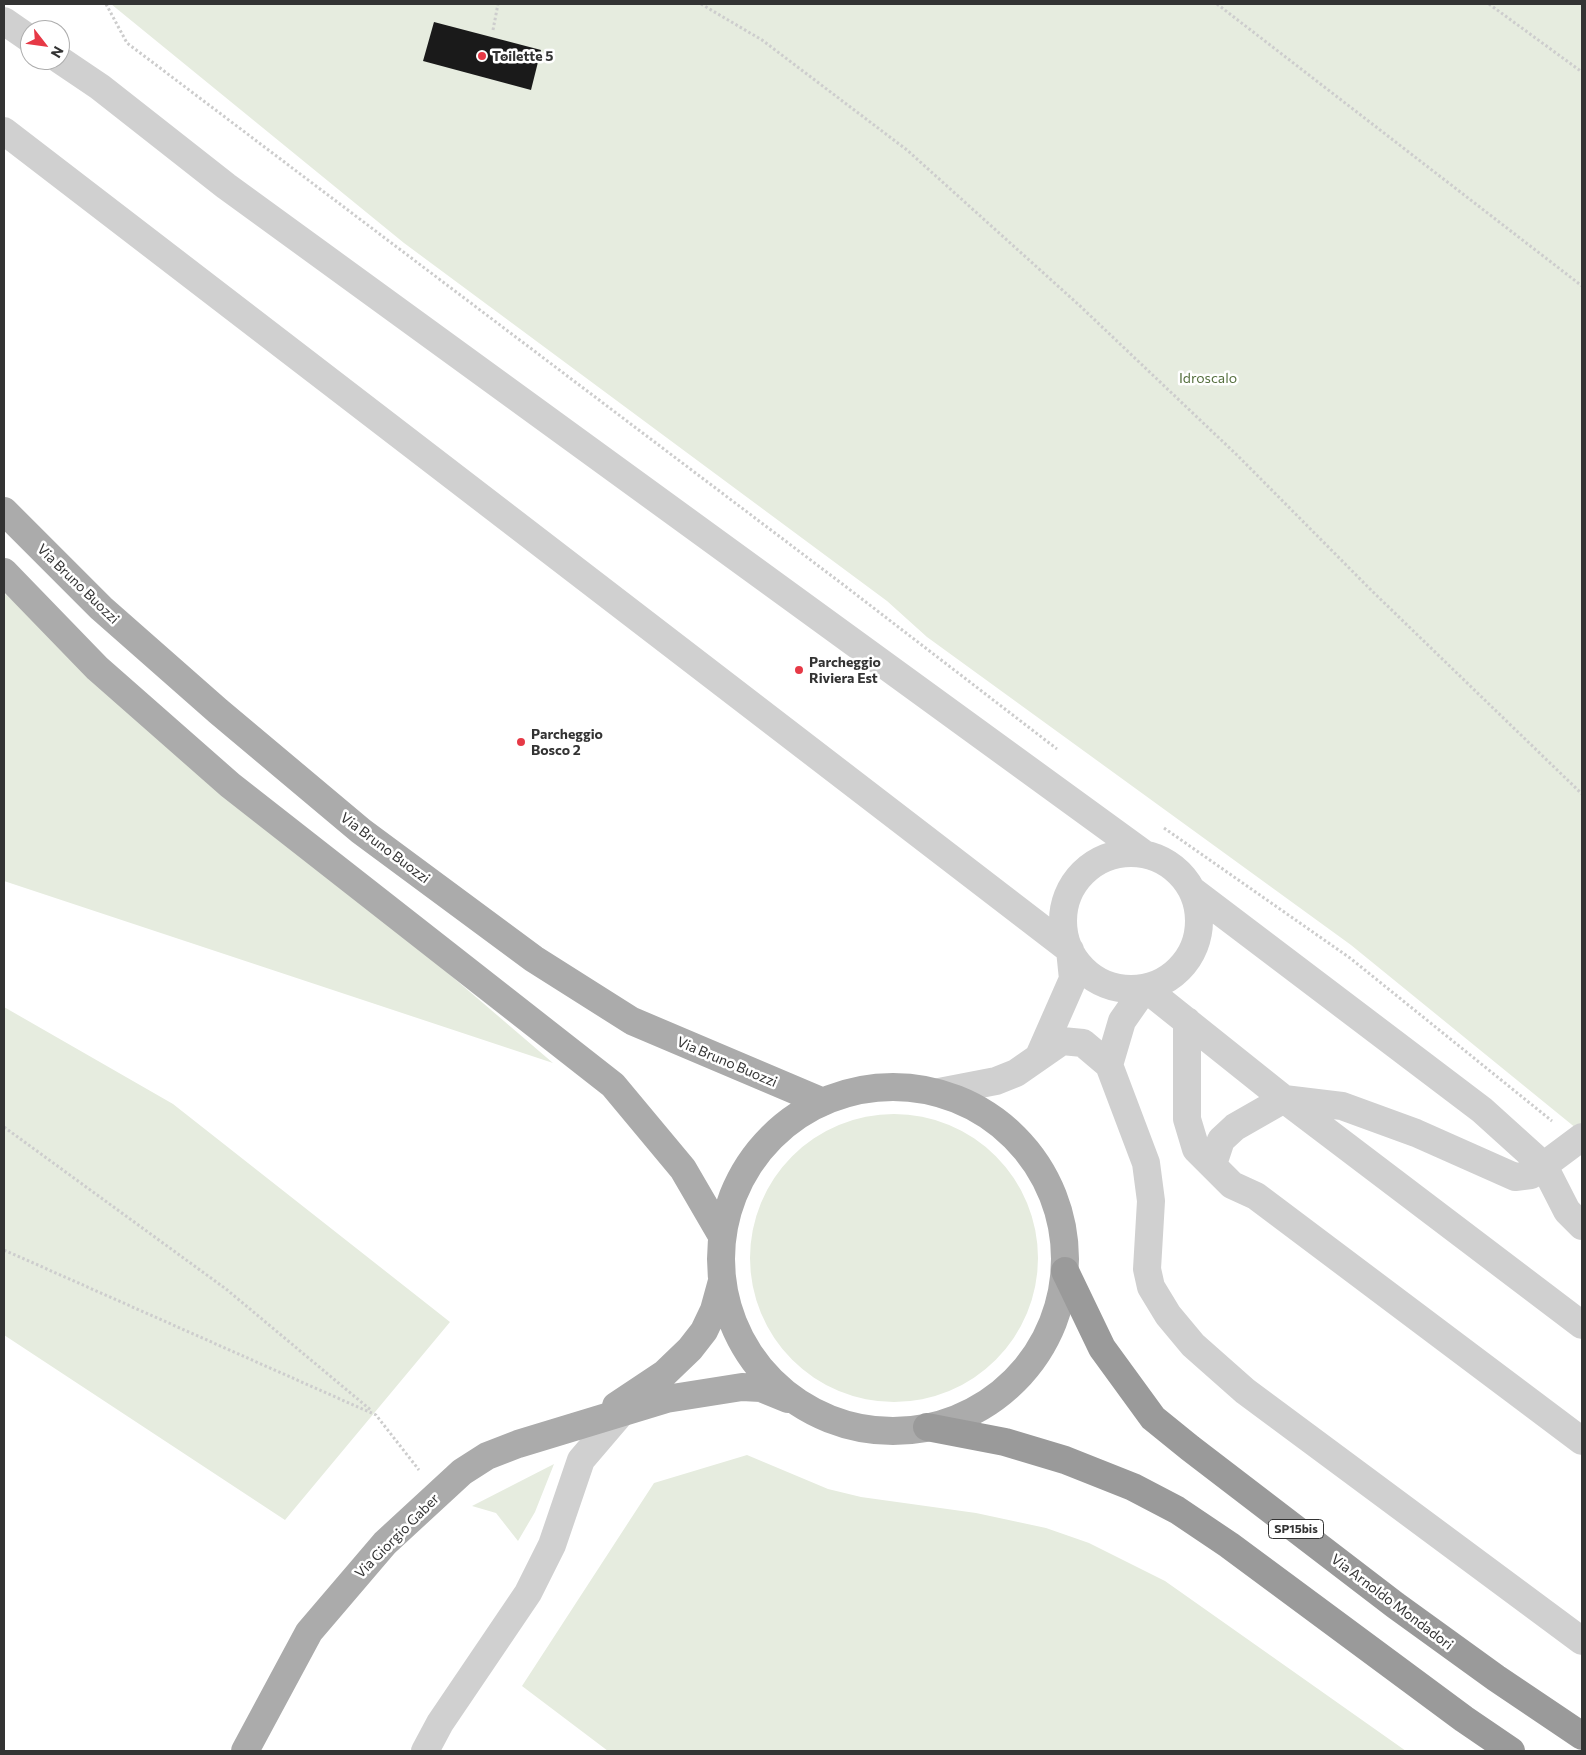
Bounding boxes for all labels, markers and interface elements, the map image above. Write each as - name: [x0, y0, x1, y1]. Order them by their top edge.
- north arrow: [20, 20, 70, 70]
- text: N: [48, 43, 68, 61]
- place label: Toilette 5: [492, 48, 553, 64]
- marker: Toilette 5: [476, 50, 488, 62]
- park label: Idroscalo: [1179, 370, 1237, 386]
- street label: Via Bruno Buozzi: [34, 541, 122, 627]
- place label: Parcheggio Riviera Est: [809, 654, 881, 686]
- marker: Parcheggio Riviera Est: [793, 664, 805, 676]
- place label: Parcheggio Bosco 2: [531, 726, 603, 759]
- marker: Parcheggio Bosco 2: [515, 736, 527, 748]
- street label: Via Bruno Buozzi: [337, 809, 433, 887]
- street label: Via Bruno Buozzi: [674, 1033, 780, 1091]
- street label: Via Giorgio Gaber: [351, 1490, 443, 1582]
- road number: SP15bis: [1268, 1520, 1324, 1538]
- street label: Via Arnoldo Mondadori: [1328, 1551, 1456, 1653]

